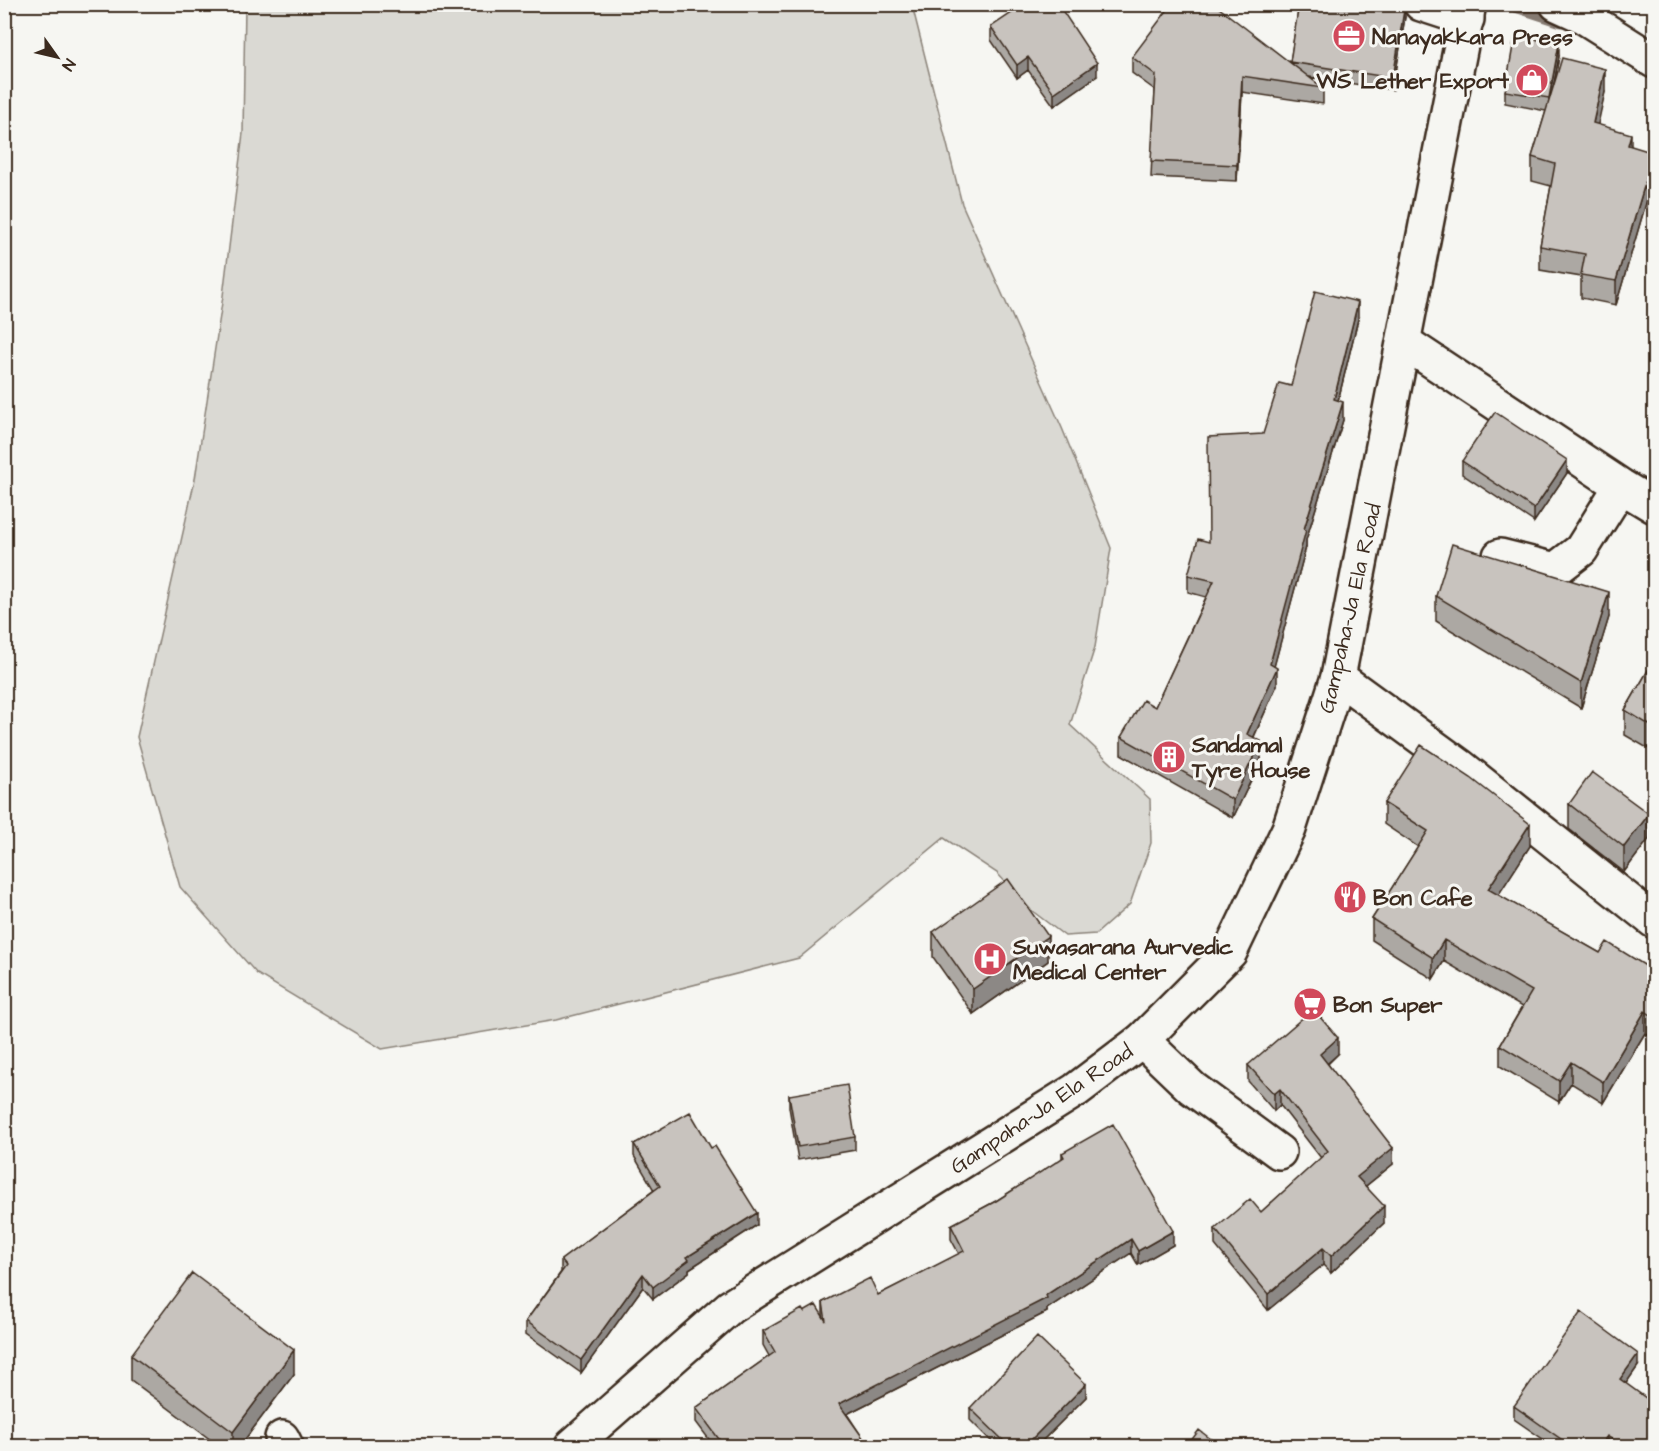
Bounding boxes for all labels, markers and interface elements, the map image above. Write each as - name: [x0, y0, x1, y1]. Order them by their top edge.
- office icon: Nanayakkara Press: [1331, 18, 1367, 54]
- place label: Nanayakkara Press: [1372, 22, 1573, 55]
- north arrow: [27, 27, 87, 87]
- text: N: [57, 55, 81, 75]
- shop icon: WS Lether Export: [1514, 62, 1550, 98]
- place label: WS Lether Export: [1316, 66, 1510, 97]
- street label: Gampaha-Ja Ela Road: [1311, 500, 1390, 716]
- place label: Sandamal Tyre House: [1191, 730, 1311, 788]
- building icon: Sandamal Tyre House: [1151, 739, 1187, 775]
- restaurant icon: Bon Cafe: [1332, 879, 1368, 915]
- place label: Bon Cafe: [1373, 883, 1473, 914]
- place label: Suwasarana Aurvedic Medical Center: [1012, 932, 1233, 988]
- hospital icon: Suwasarana Aurvedic Medical Center: [972, 941, 1008, 977]
- supermarket icon: Bon Super: [1292, 986, 1328, 1022]
- place label: Bon Super: [1333, 990, 1443, 1021]
- street label: Gampaha-Ja Ela Road: [944, 1036, 1139, 1182]

